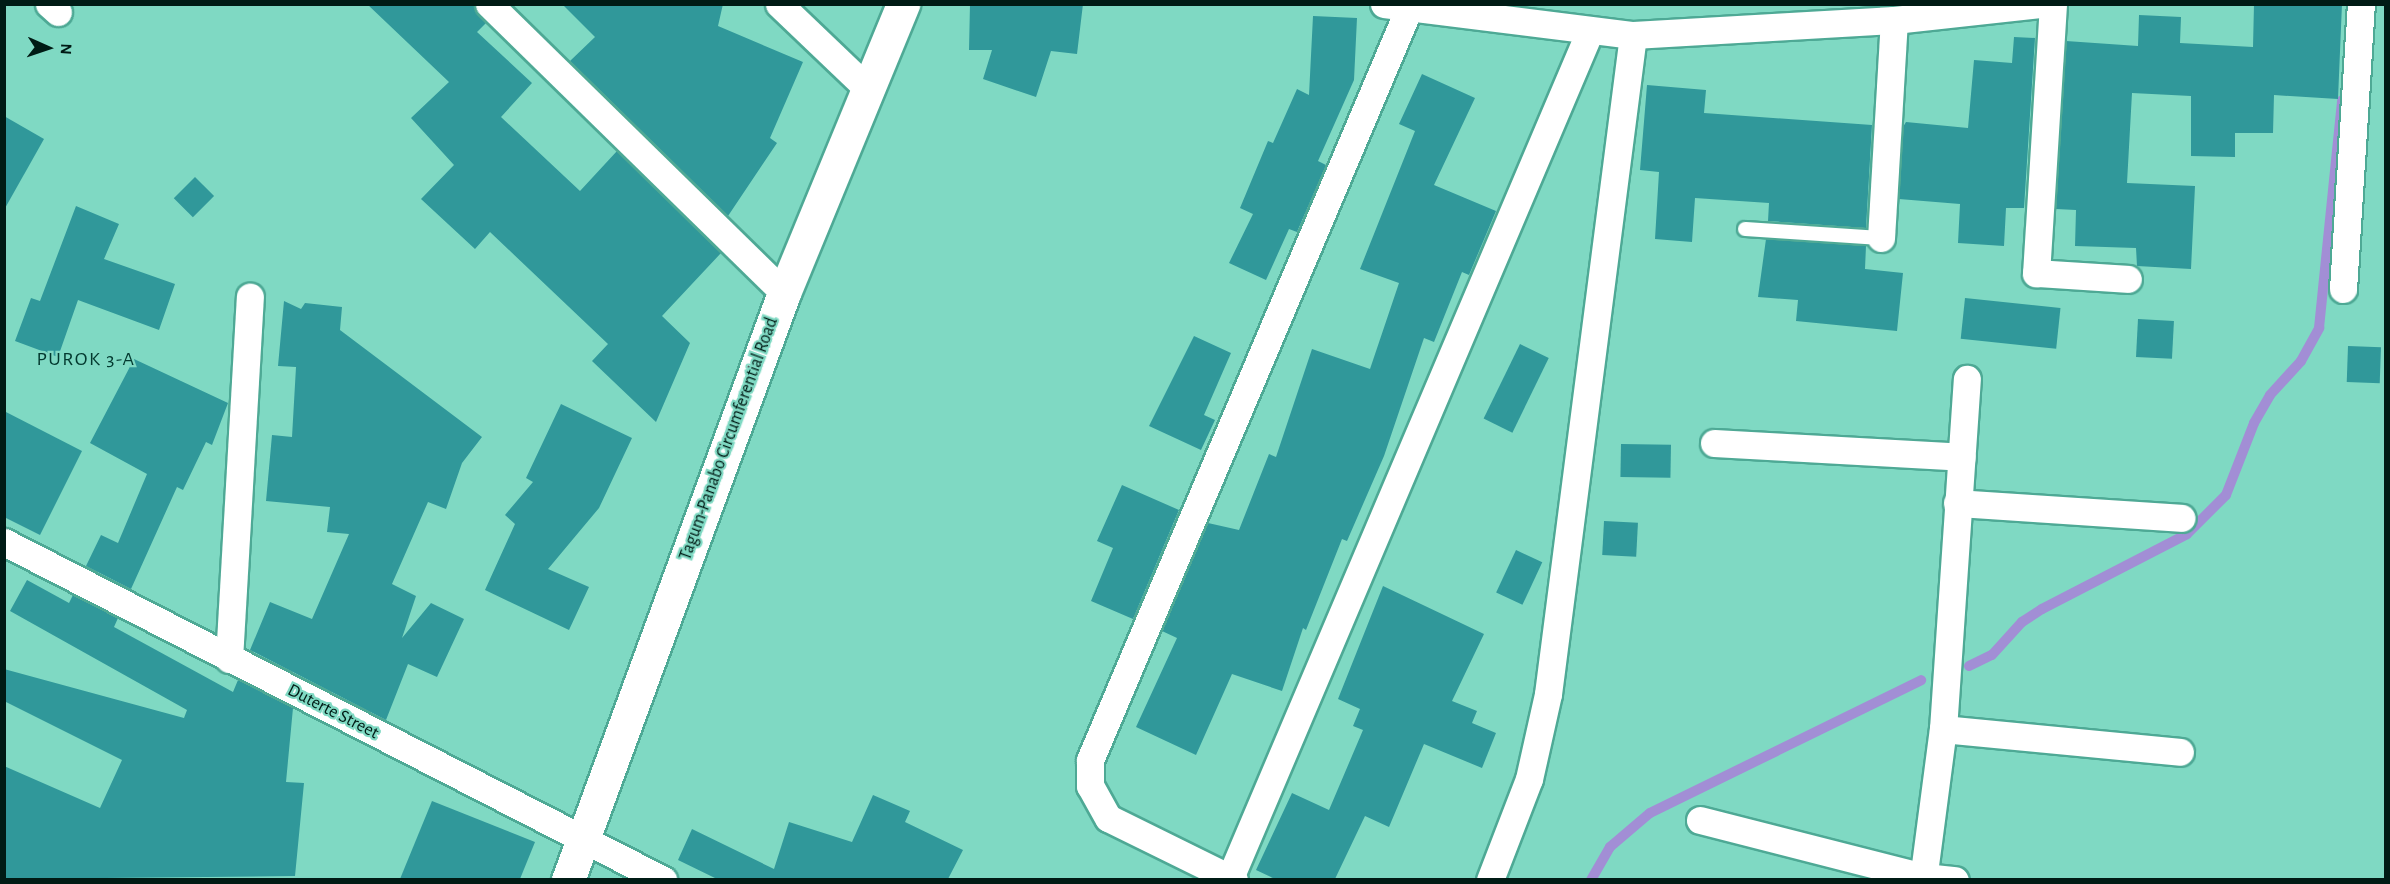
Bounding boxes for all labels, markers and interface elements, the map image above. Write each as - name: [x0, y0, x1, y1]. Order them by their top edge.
- north arrow: [18, 18, 78, 78]
- text: N: [58, 43, 74, 55]
- street label: Tagum-Panabo Circumferential Road: [675, 315, 783, 563]
- district label: PUROK 3-A: [36, 347, 136, 371]
- street label: Duterte Street: [284, 680, 382, 744]

